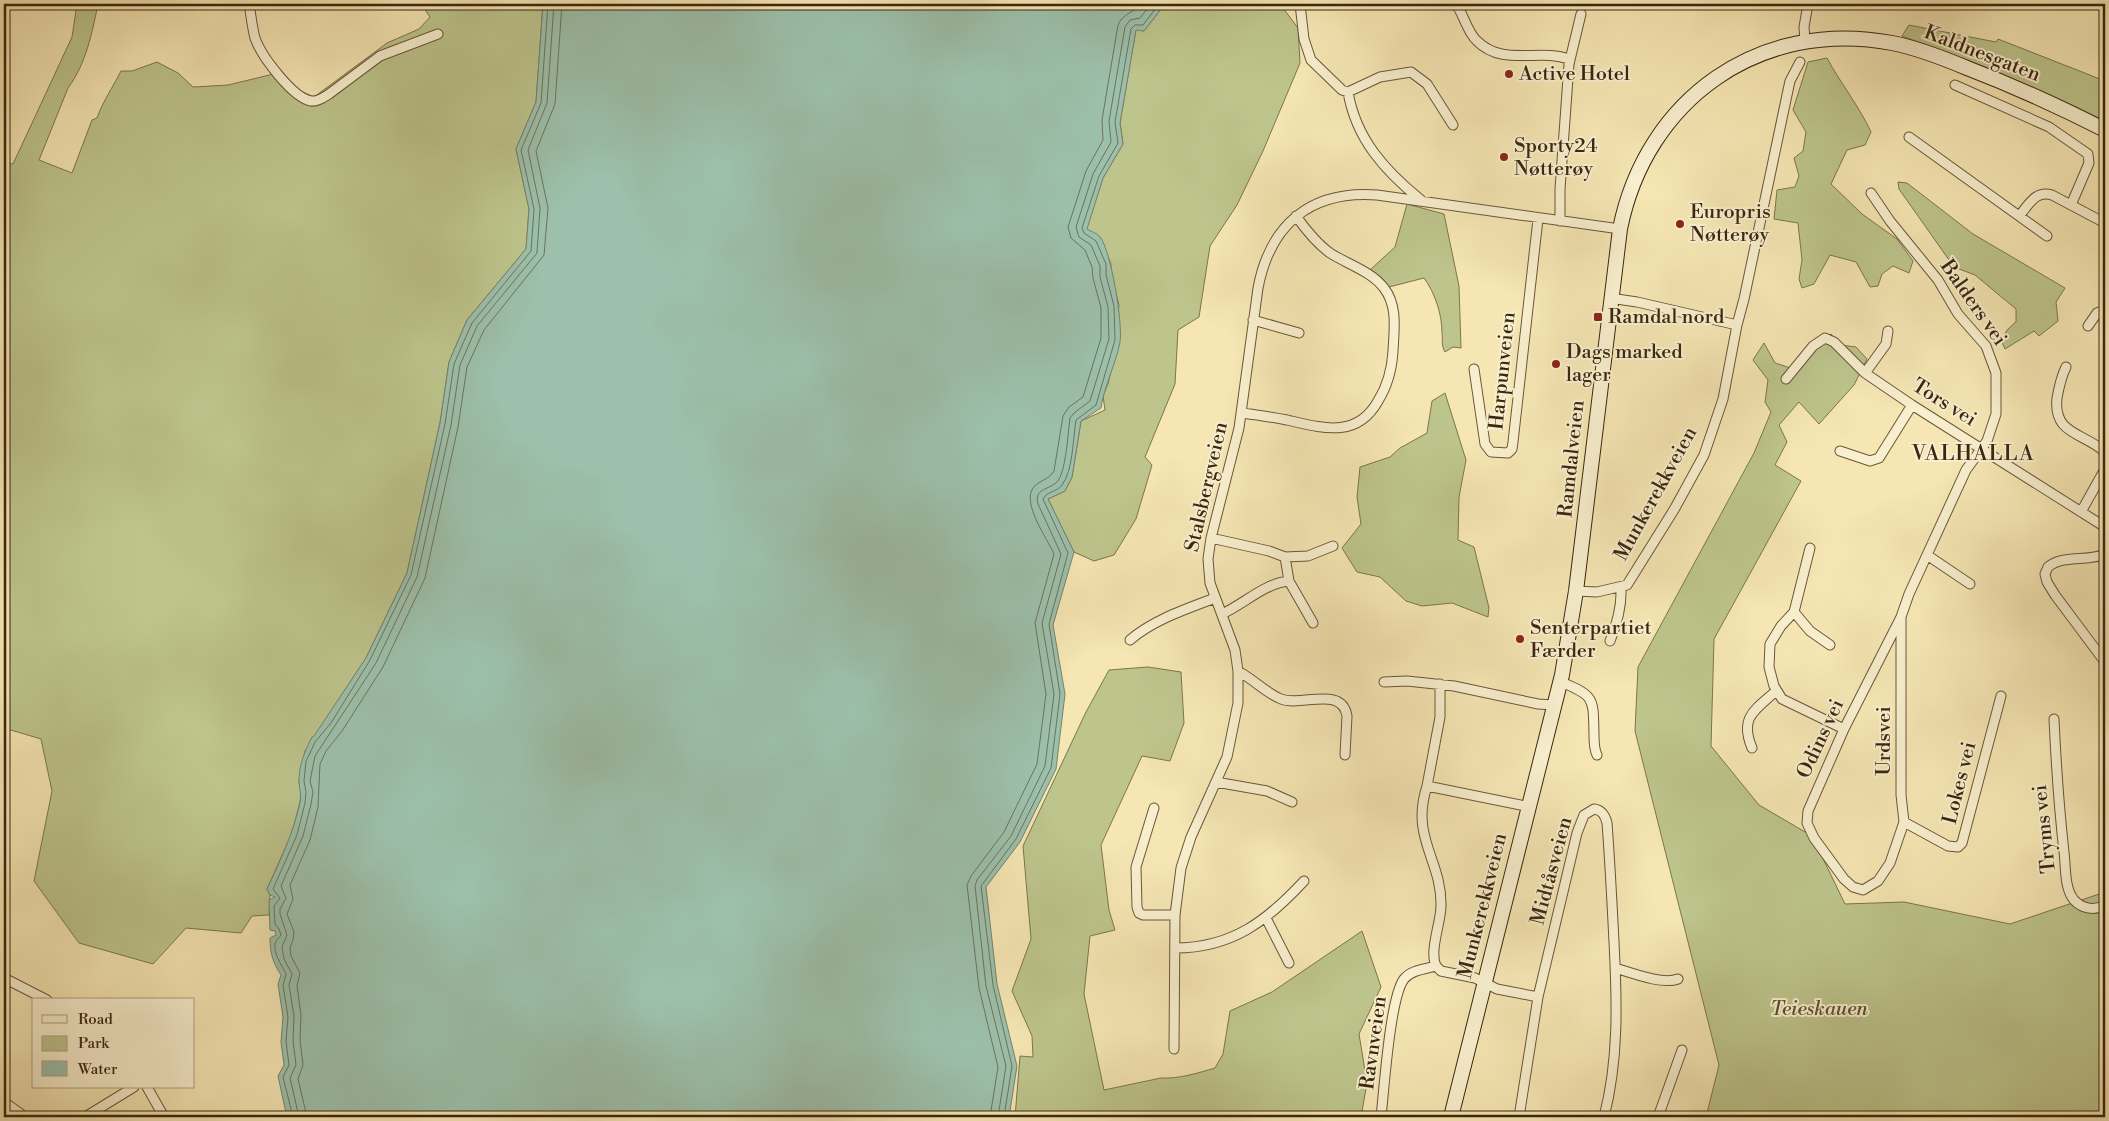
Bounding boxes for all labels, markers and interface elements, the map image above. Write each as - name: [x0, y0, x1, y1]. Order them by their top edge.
- street label: Kaldnesgaten: [1920, 20, 2044, 88]
- place label: Active Hotel: [1518, 62, 1630, 87]
- marker: Active Hotel: [1503, 68, 1515, 80]
- place label: Sporty24 Nøtterøy: [1514, 134, 1598, 182]
- marker: Sporty24 Nøtterøy: [1498, 151, 1510, 163]
- place label: Europris Nøtterøy: [1690, 200, 1771, 248]
- marker: Europris Nøtterøy: [1674, 218, 1686, 230]
- street label: Balders vei: [1934, 254, 2012, 351]
- place label: Ramdal nord: [1608, 305, 1725, 330]
- street label: Harpunveien: [1484, 311, 1522, 431]
- marker: Ramdal nord: [1592, 311, 1604, 323]
- place label: Dags marked lager: [1566, 340, 1683, 388]
- marker: Dags marked lager: [1550, 358, 1562, 370]
- street label: Tors vei: [1907, 373, 1981, 433]
- street label: Ramdalveien: [1553, 399, 1591, 519]
- street label: Stalsbergveien: [1180, 420, 1234, 554]
- street label: Munkerekkveien: [1609, 423, 1703, 565]
- district label: VALHALLA: [1910, 441, 2035, 467]
- place label: Senterpartiet Færder: [1530, 616, 1651, 664]
- marker: Senterpartiet Færder: [1514, 633, 1526, 645]
- street label: Odins vei: [1792, 695, 1850, 783]
- street label: Urdsvei: [1872, 706, 1897, 776]
- street label: Lokes vei: [1938, 739, 1982, 827]
- street label: Tryms vei: [2028, 783, 2062, 875]
- street label: Midtåsveien: [1526, 814, 1578, 928]
- street label: Munkerekkveien: [1453, 831, 1513, 981]
- street label: Ravnveien: [1355, 994, 1393, 1091]
- park label: Teieskauen: [1770, 997, 1869, 1022]
- legend: [32, 998, 195, 1088]
- text: Road: [78, 1010, 113, 1029]
- text: Park: [78, 1034, 110, 1053]
- text: Water: [77, 1060, 118, 1079]

